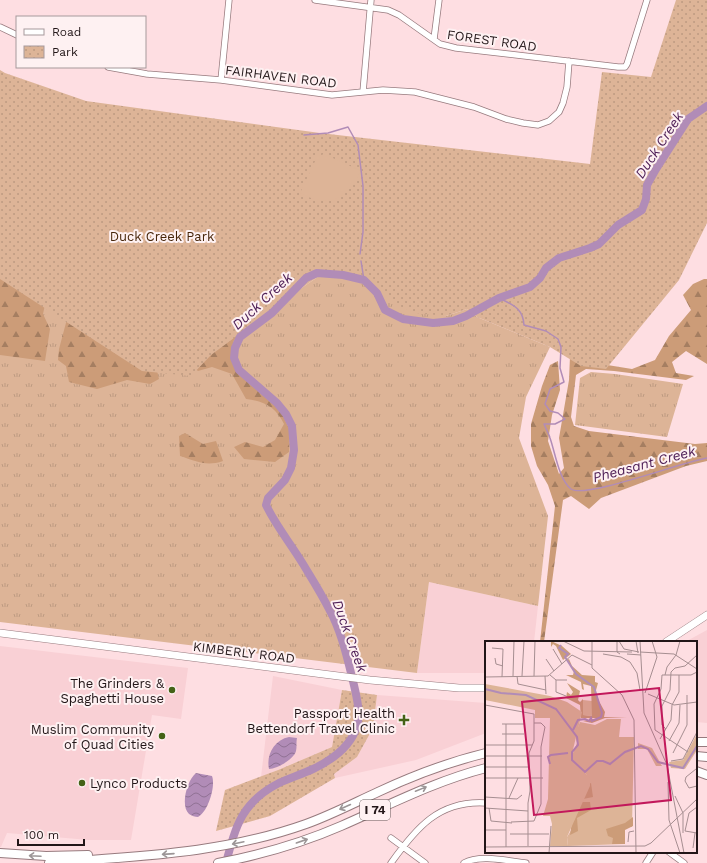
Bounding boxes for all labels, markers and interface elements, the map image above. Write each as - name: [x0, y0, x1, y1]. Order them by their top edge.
- legend: [16, 16, 146, 68]
- text: Road: [52, 25, 81, 39]
- street label: FOREST ROAD: [446, 27, 538, 54]
- text: Park: [52, 45, 78, 59]
- street label: FAIRHAVEN ROAD: [224, 62, 337, 91]
- water label: Duck Creek: [632, 108, 687, 181]
- park label: Duck Creek Park: [110, 229, 215, 244]
- water label: Duck Creek: [229, 269, 296, 333]
- water label: Pheasant Creek: [591, 442, 698, 485]
- water label: Duck Creek: [329, 598, 371, 675]
- street label: KIMBERLY ROAD: [192, 639, 296, 666]
- inset map: [485, 641, 697, 853]
- place label: The Grinders & Spaghetti House: [60, 676, 165, 706]
- marker: The Grinders & Spaghetti House: [167, 685, 177, 695]
- place label: Passport Health Bettendorf Travel Clinic: [247, 706, 395, 736]
- marker: Passport Health Bettendorf Travel Clinic: [398, 714, 410, 726]
- place label: Muslim Community of Quad Cities: [31, 722, 154, 752]
- marker: Muslim Community of Quad Cities: [157, 731, 167, 741]
- place label: Lynco Products: [90, 776, 188, 791]
- marker: Lynco Products: [77, 778, 87, 788]
- one-way arrow: [415, 785, 427, 793]
- road number: I 74: [360, 800, 390, 820]
- one-way arrow: [340, 804, 352, 811]
- scale bar: [18, 821, 84, 847]
- text: 100 m: [24, 828, 59, 842]
- one-way arrow: [295, 837, 307, 845]
- one-way arrow: [232, 840, 245, 848]
- one-way arrow: [162, 850, 175, 858]
- one-way arrow: [29, 852, 42, 859]

